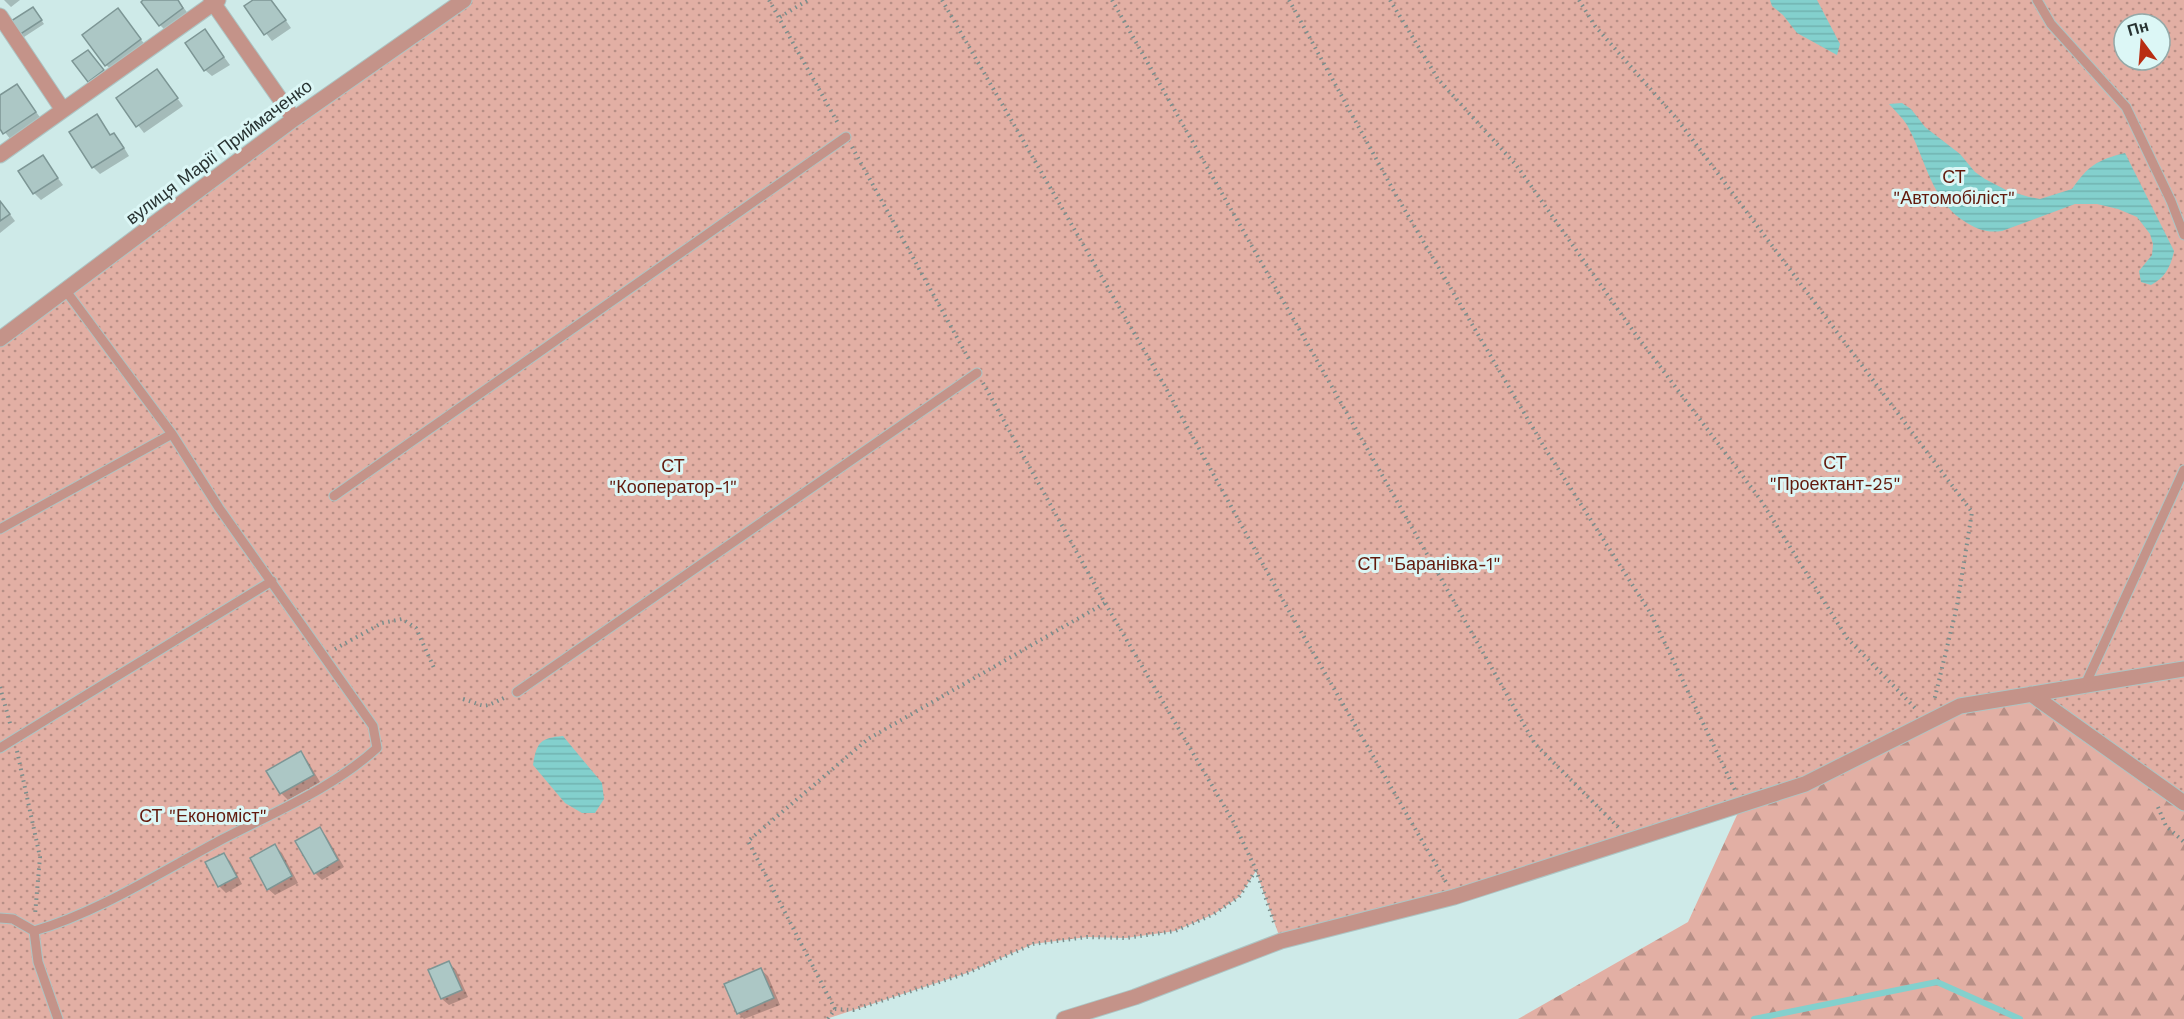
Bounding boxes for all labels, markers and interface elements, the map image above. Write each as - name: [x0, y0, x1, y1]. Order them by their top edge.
- north arrow: [2112, 12, 2172, 72]
- text: Пн: [2125, 16, 2151, 40]
- street label: вулиця Марії Приймаченко: [122, 75, 316, 228]
- park label: СТ "Автомобіліст": [1893, 166, 2015, 208]
- park label: СТ "Проектант-25": [1769, 452, 1901, 494]
- park label: СТ "Кооператор-1": [609, 455, 737, 497]
- park label: СТ "Баранівка-1": [1357, 553, 1501, 574]
- park label: СТ "Економіст": [139, 805, 267, 826]

